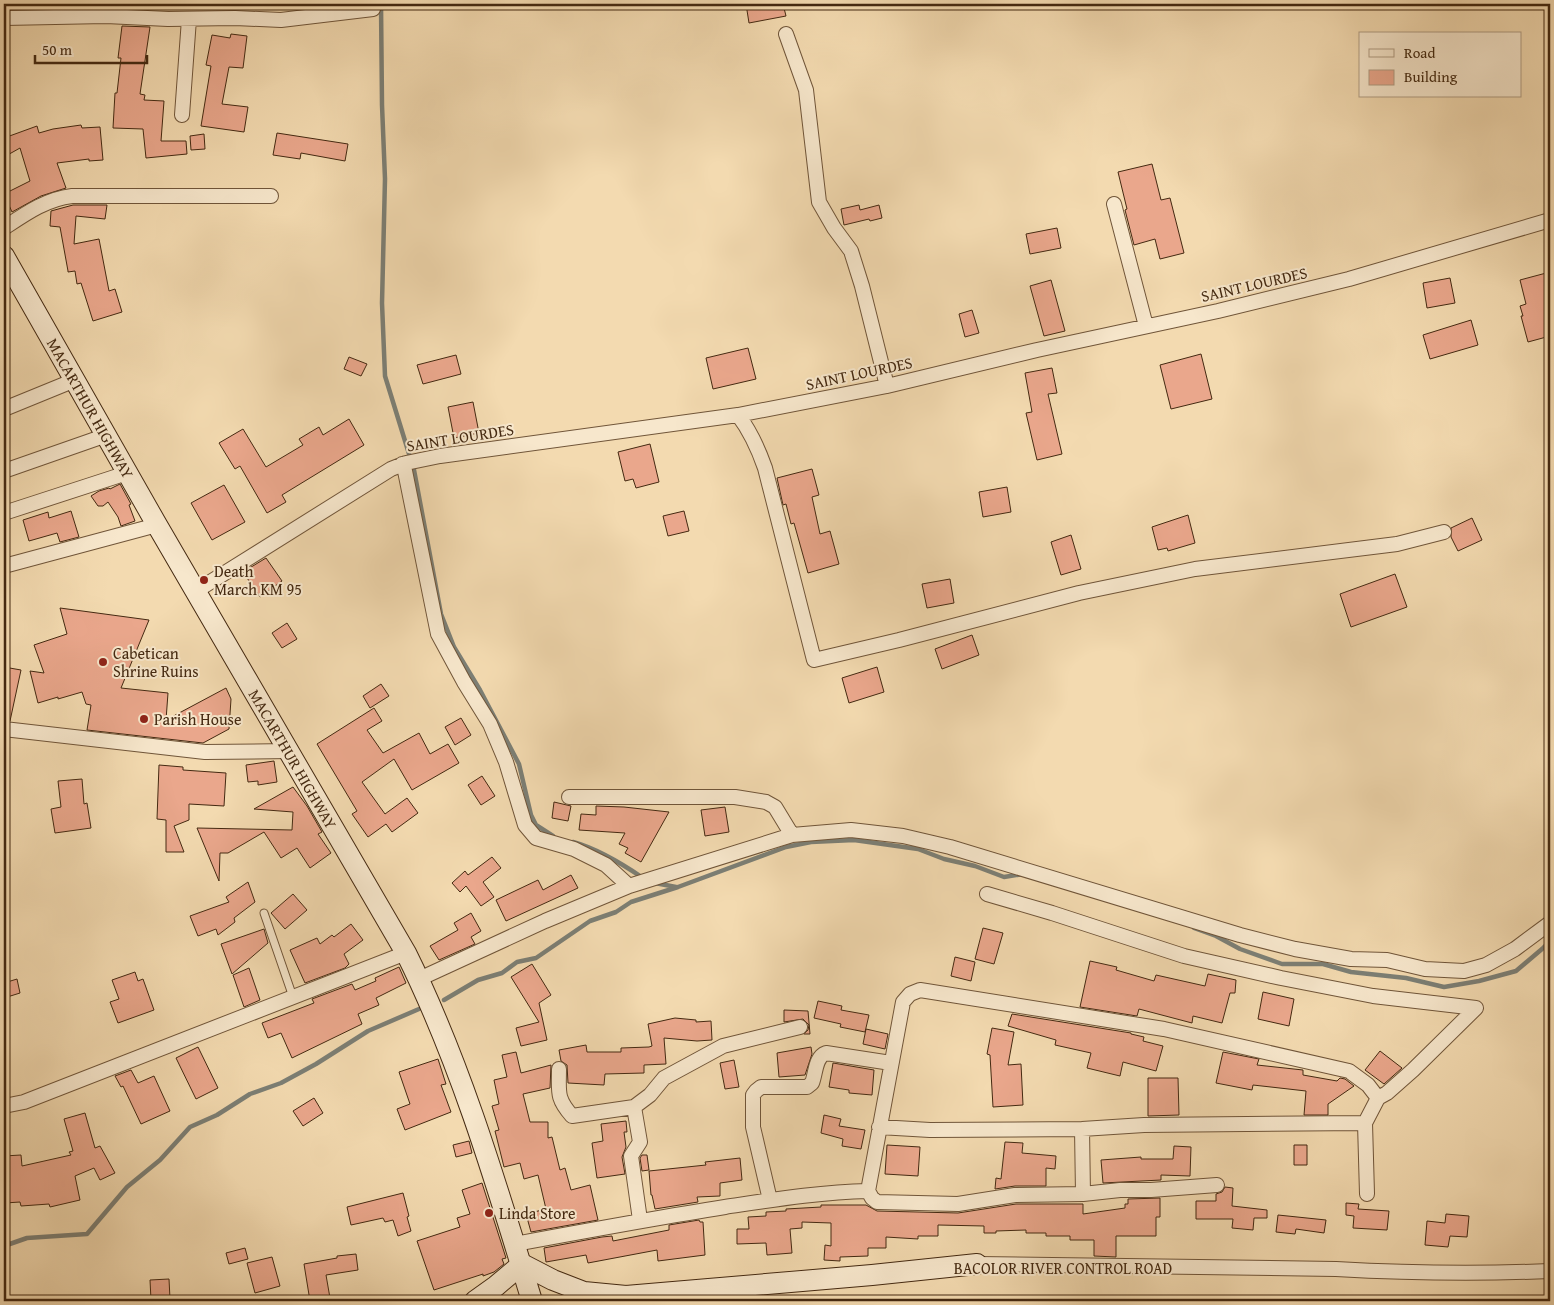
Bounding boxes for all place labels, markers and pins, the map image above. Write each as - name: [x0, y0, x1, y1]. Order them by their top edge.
- place label: Death March KM 95: [214, 559, 302, 601]
- marker: Death March KM 95: [198, 574, 210, 586]
- place label: Cabetican Shrine Ruins: [113, 641, 199, 683]
- marker: Cabetican Shrine Ruins: [97, 656, 109, 668]
- place label: Parish House: [154, 707, 241, 731]
- marker: Parish House: [138, 713, 150, 725]
- place label: Linda Store: [499, 1201, 575, 1225]
- marker: Linda Store: [483, 1207, 495, 1219]

